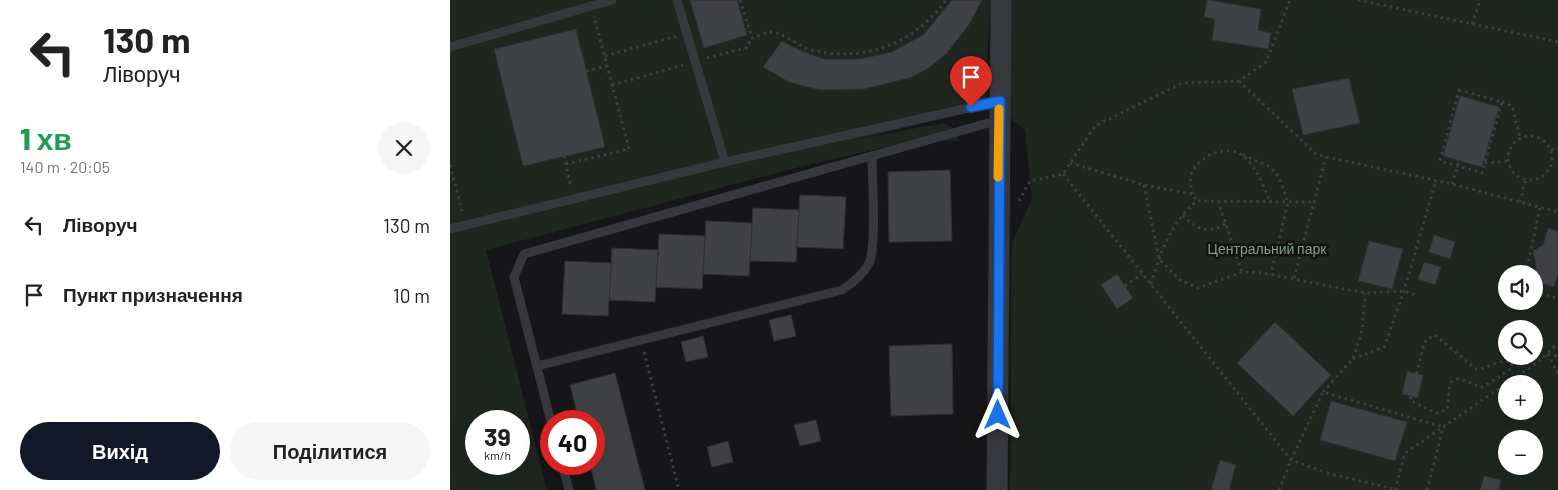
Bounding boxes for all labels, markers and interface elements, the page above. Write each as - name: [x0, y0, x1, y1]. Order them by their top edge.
- text: 130 m: [103, 18, 190, 60]
- icon: left: [20, 20, 85, 85]
- pin: [950, 56, 992, 107]
- text: Ліворуч: [103, 60, 180, 86]
- icon: arrive: [957, 63, 985, 91]
- text: 1 хв: [20, 120, 72, 156]
- button: close: [378, 122, 430, 174]
- text: 140 m · 20:05: [20, 157, 110, 176]
- icon: left: [20, 211, 48, 239]
- text: Ліворуч: [63, 213, 138, 236]
- text: 130 m: [383, 214, 430, 237]
- park label: Центральний парк: [1208, 240, 1327, 257]
- map controls: [1498, 265, 1543, 475]
- button: sound: [1498, 265, 1543, 310]
- icon: arrive: [20, 281, 48, 309]
- text: Пункт призначення: [63, 283, 243, 306]
- text: 10 m: [393, 284, 430, 307]
- button: search: [1498, 320, 1543, 365]
- button: +: [1498, 375, 1543, 420]
- position arrow: [971, 388, 1023, 440]
- speed limit sign: 40: [540, 410, 605, 475]
- text: 39: [484, 421, 511, 451]
- button: Вихід: [20, 422, 220, 480]
- button: Поділитися: [230, 422, 430, 480]
- button: −: [1498, 430, 1543, 475]
- text: km/h: [484, 448, 511, 462]

